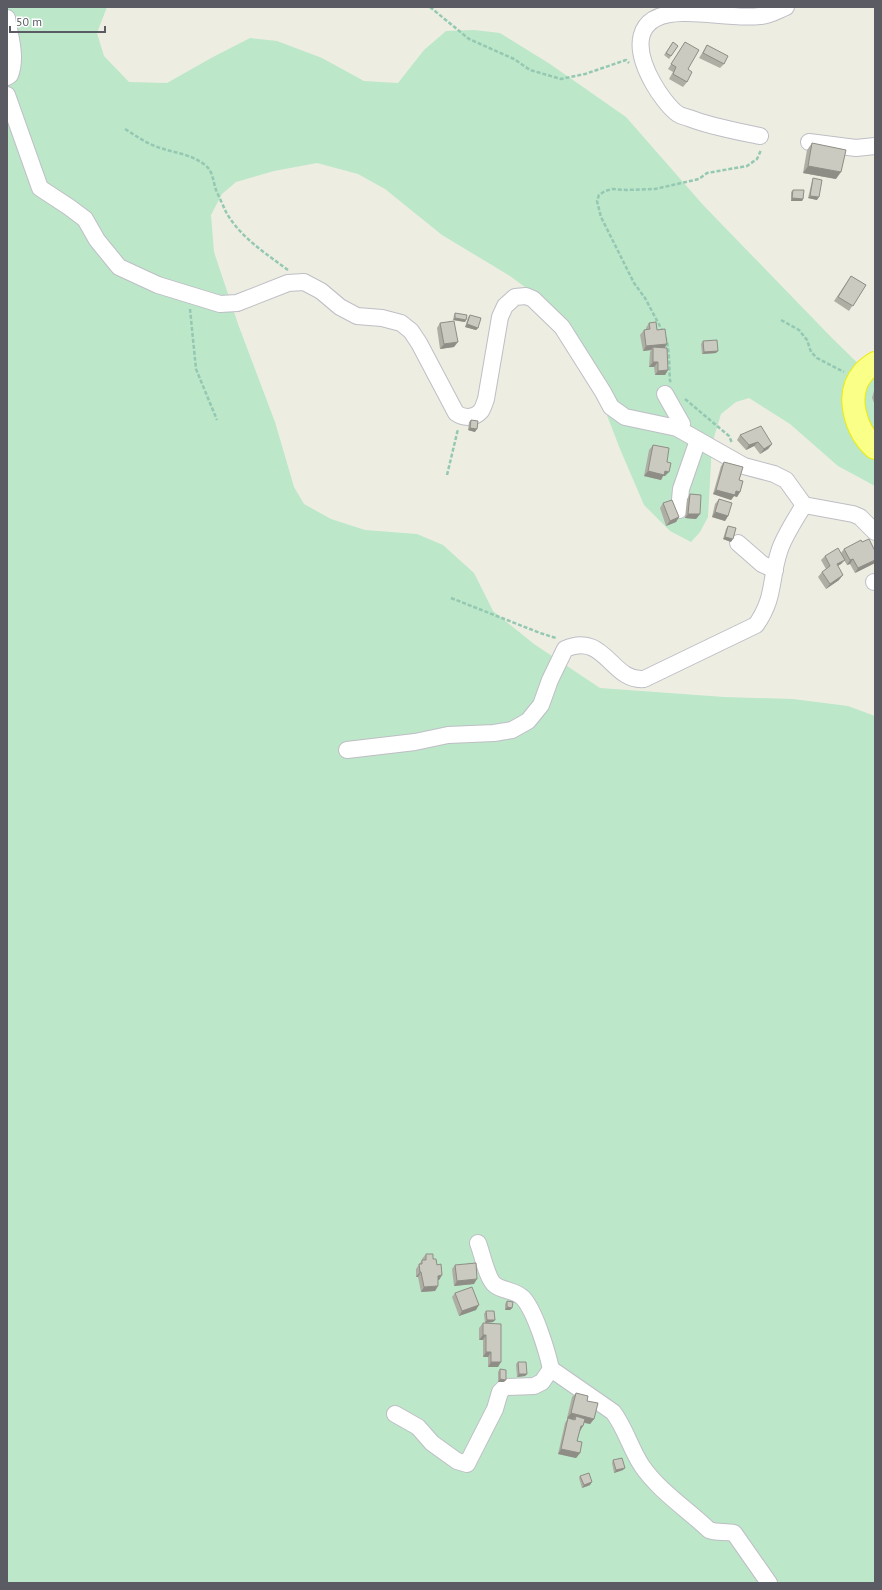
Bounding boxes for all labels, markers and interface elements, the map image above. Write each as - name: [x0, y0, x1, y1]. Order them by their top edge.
- scale bar: [10, 8, 105, 34]
- text: 50 m: [16, 14, 42, 29]

